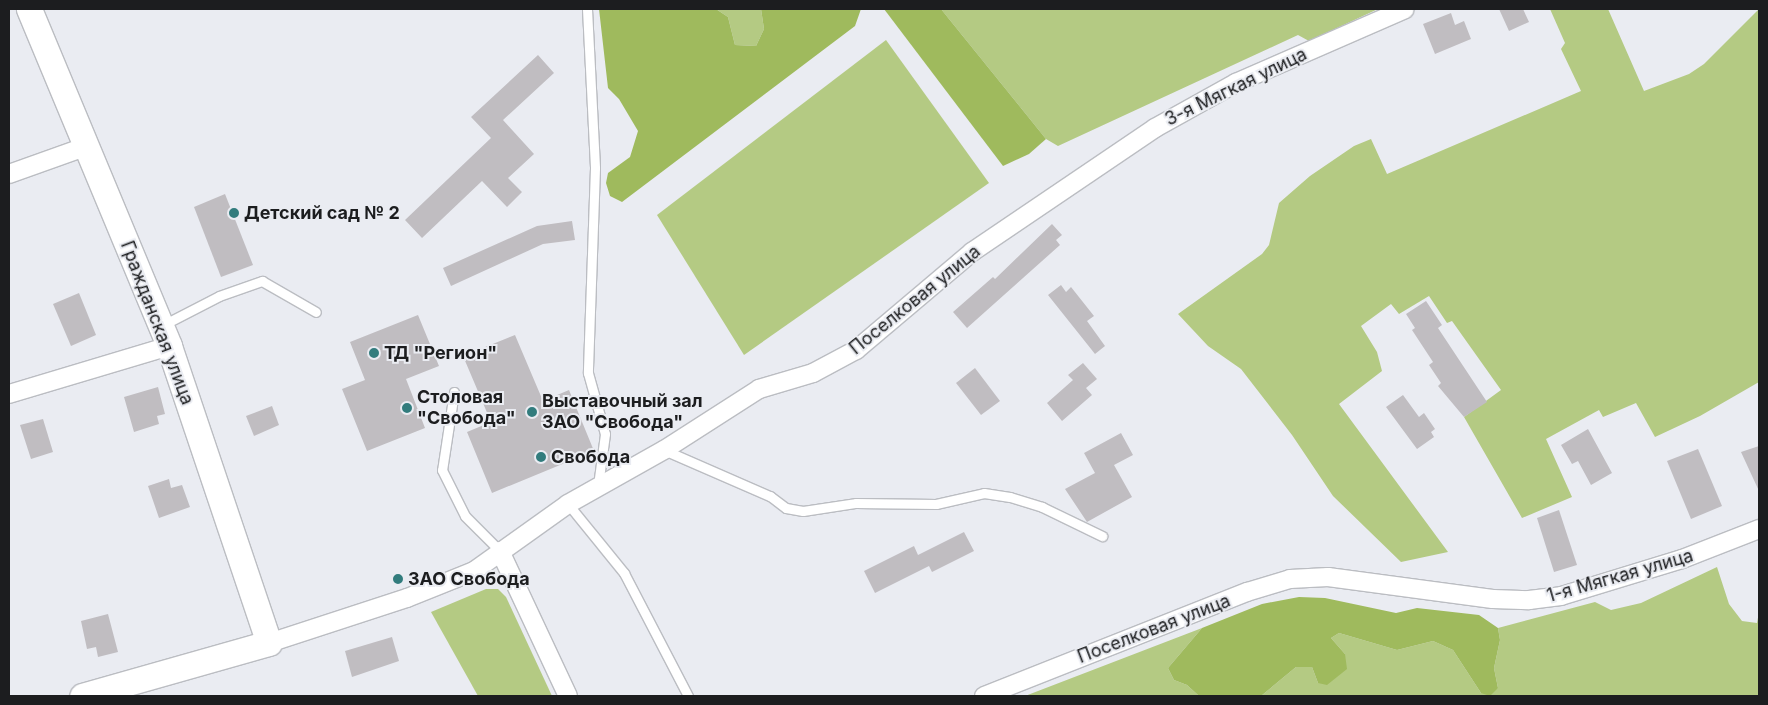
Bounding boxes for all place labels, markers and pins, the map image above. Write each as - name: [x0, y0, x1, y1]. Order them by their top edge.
- place label: Детский сад № 2: [244, 202, 400, 224]
- marker: Детский сад № 2: [228, 207, 240, 219]
- place label: ТД "Регион": [384, 342, 497, 364]
- marker: ТД "Регион": [368, 347, 380, 359]
- place label: Столовая "Свобода": [417, 387, 516, 429]
- place label: Выставочный зал ЗАО "Свобода": [542, 391, 703, 434]
- marker: Столовая "Свобода": [401, 402, 413, 414]
- marker: Выставочный зал ЗАО "Свобода": [526, 406, 538, 418]
- place label: Свобода: [551, 446, 630, 468]
- marker: Свобода: [535, 451, 547, 463]
- place label: ЗАО Свобода: [408, 568, 530, 590]
- marker: ЗАО Свобода: [392, 573, 404, 585]

